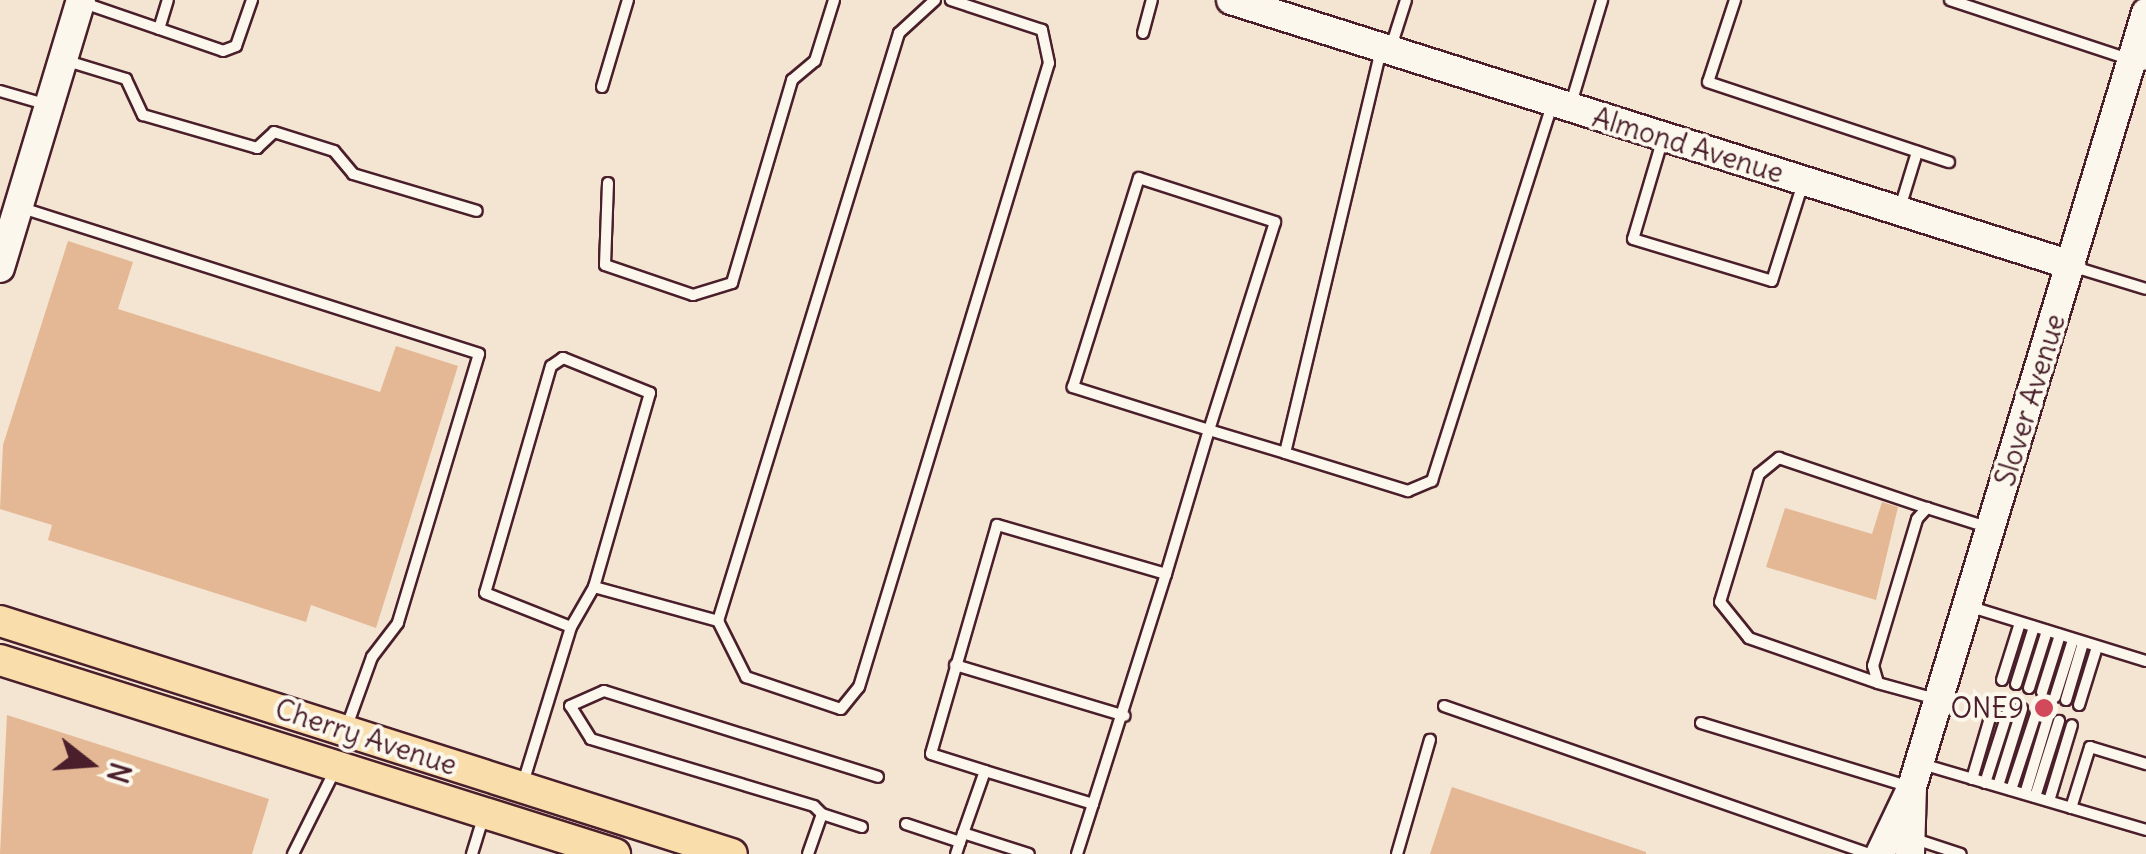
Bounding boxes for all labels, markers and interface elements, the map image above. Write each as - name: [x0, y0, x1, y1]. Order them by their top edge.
- street label: Almond Avenue: [1589, 100, 1787, 190]
- street label: Slover Avenue: [1988, 310, 2072, 490]
- place label: ONE9: [1950, 691, 2024, 725]
- street label: Cherry Avenue: [271, 692, 461, 782]
- marker: ONE9: [2033, 697, 2055, 719]
- north arrow: [40, 714, 140, 814]
- text: N: [99, 758, 139, 787]

